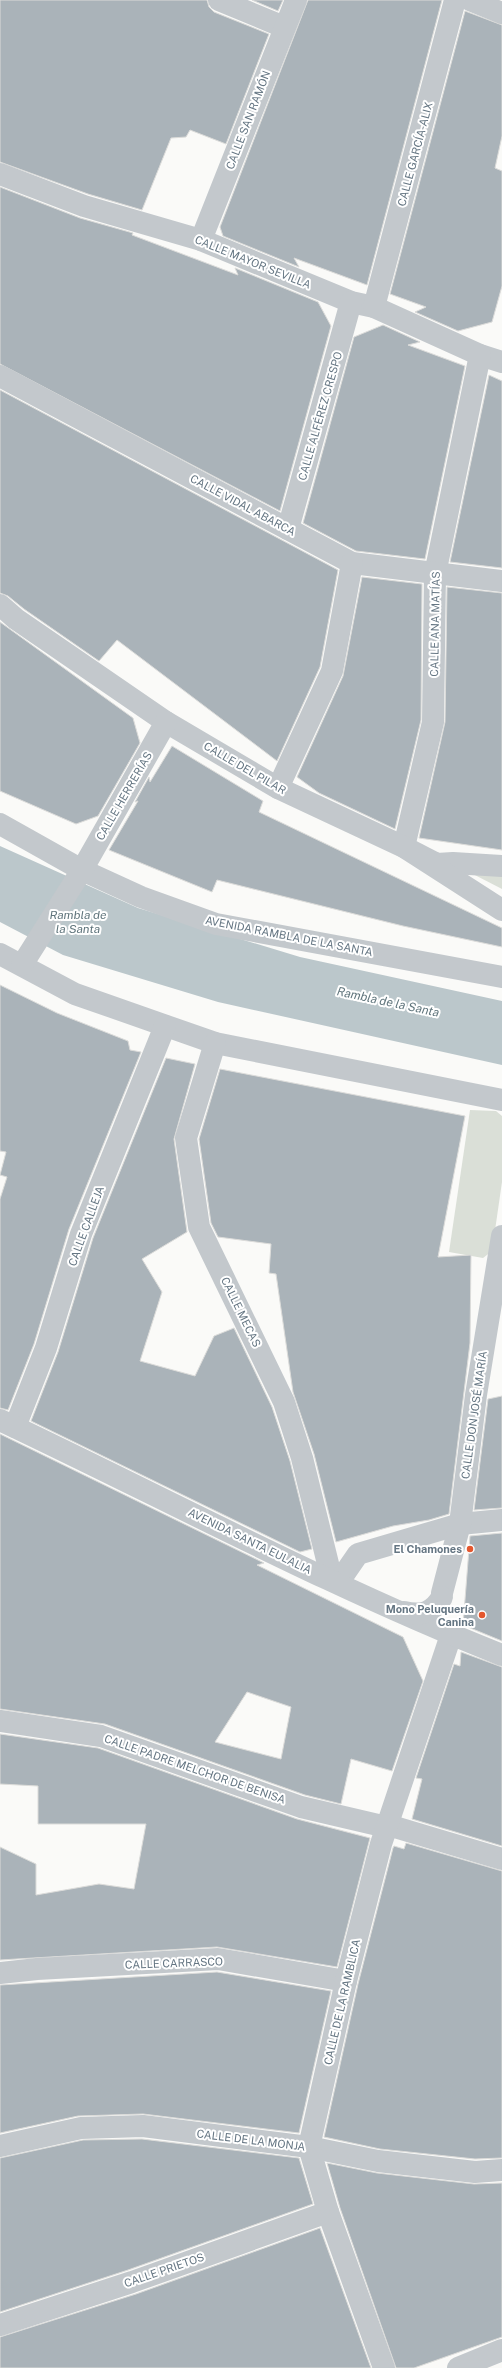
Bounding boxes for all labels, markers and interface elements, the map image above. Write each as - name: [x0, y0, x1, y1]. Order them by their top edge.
- street label: CALLE SAN RAMÓN: [223, 69, 272, 171]
- street label: CALLE GARCÍA-ALIX: [394, 100, 435, 208]
- street label: CALLE MAYOR SEVILLA: [193, 233, 313, 291]
- street label: CALLE ALFÉREZ CRESPO: [295, 350, 344, 482]
- street label: CALLE VIDAL ABARCA: [188, 472, 298, 538]
- street label: CALLE ANA MATÍAS: [427, 571, 442, 677]
- street label: CALLE DEL PILAR: [202, 740, 288, 796]
- street label: CALLE HERRERÍAS: [93, 749, 154, 842]
- water label: Rambla de la Santa: [49, 908, 107, 936]
- street label: AVENIDA RAMBLA DE LA SANTA: [204, 914, 374, 958]
- water label: Rambla de la Santa: [336, 984, 440, 1020]
- street label: CALLE CALLEJA: [66, 1184, 106, 1268]
- street label: CALLE MECAS: [219, 1275, 263, 1349]
- street label: CALLE DON JOSÉ MARÍA: [458, 1350, 489, 1480]
- street label: AVENIDA SANTA EULALIA: [186, 1506, 314, 1576]
- place label: El Chamones: [394, 1543, 462, 1555]
- marker: El Chamones: [465, 1544, 475, 1554]
- place label: Mono Peluquería Canina: [386, 1603, 474, 1628]
- marker: Mono Peluquería Canina: [477, 1610, 487, 1620]
- street label: CALLE PADRE MELCHOR DE BENISA: [103, 1732, 287, 1806]
- street label: CALLE DE LA RAMBLICA: [322, 1938, 362, 2066]
- street label: CALLE CARRASCO: [125, 1955, 223, 1971]
- street label: CALLE DE LA MONJA: [196, 2127, 306, 2153]
- street label: CALLE PRIETOS: [122, 2251, 206, 2289]

